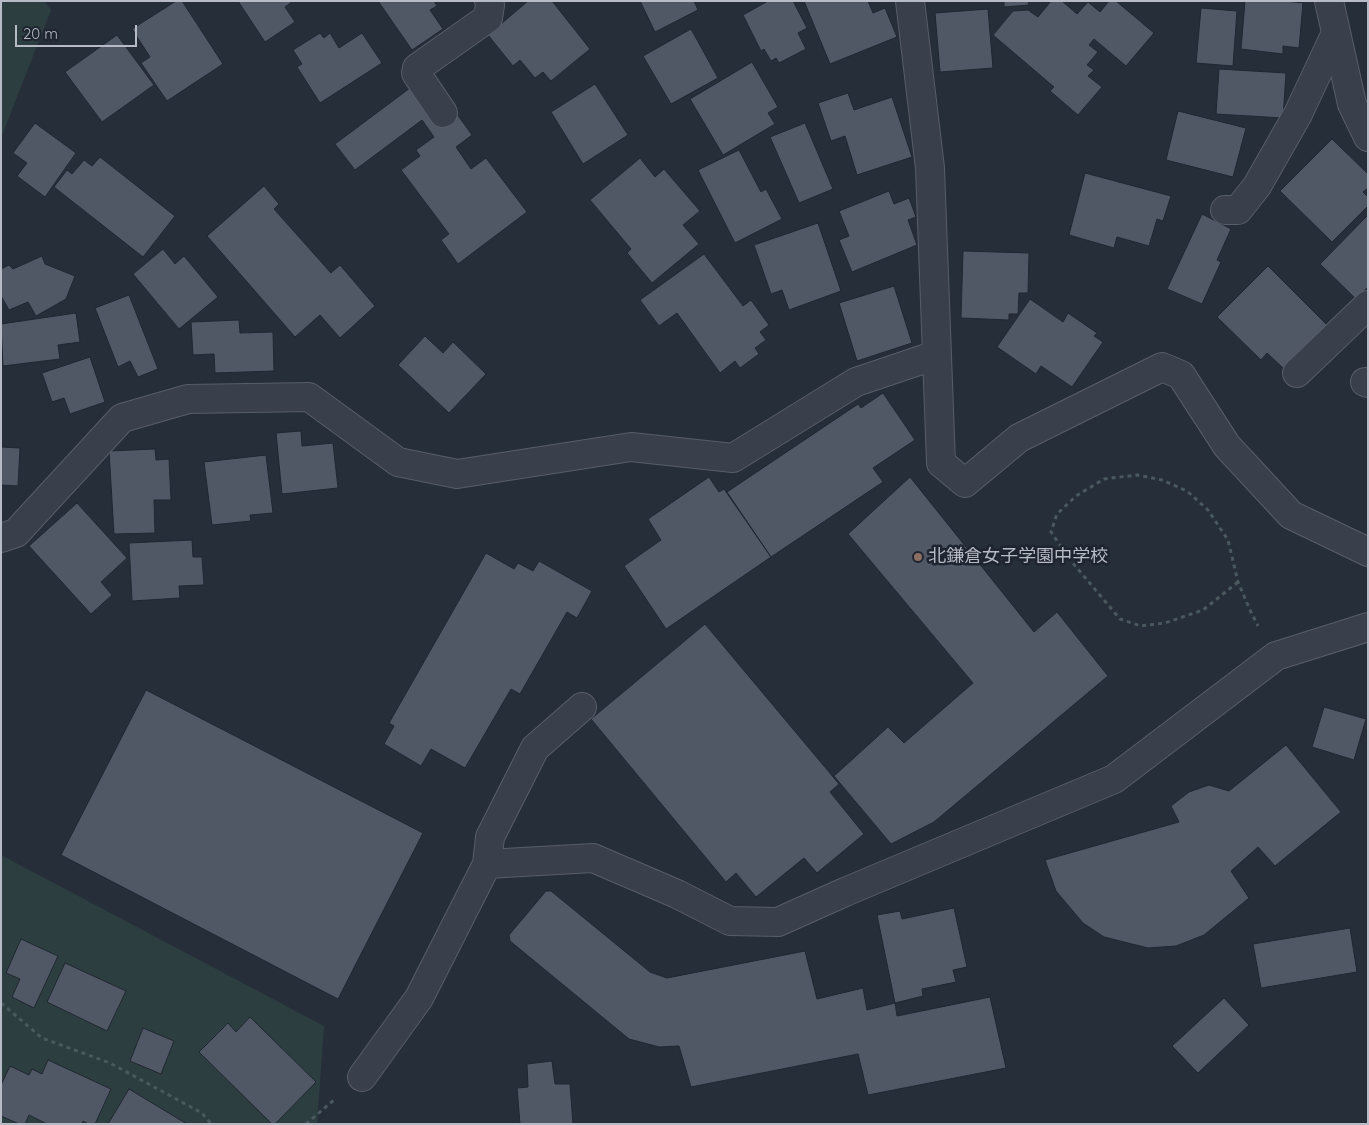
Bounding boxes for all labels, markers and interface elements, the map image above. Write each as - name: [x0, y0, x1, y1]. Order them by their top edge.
- scale bar: [18, 15, 140, 47]
- text: 20 m: [23, 24, 58, 43]
- place label: 北鎌倉女子学園中学校: [928, 546, 1108, 568]
- marker: 北鎌倉女子学園中学校: [912, 551, 924, 563]

